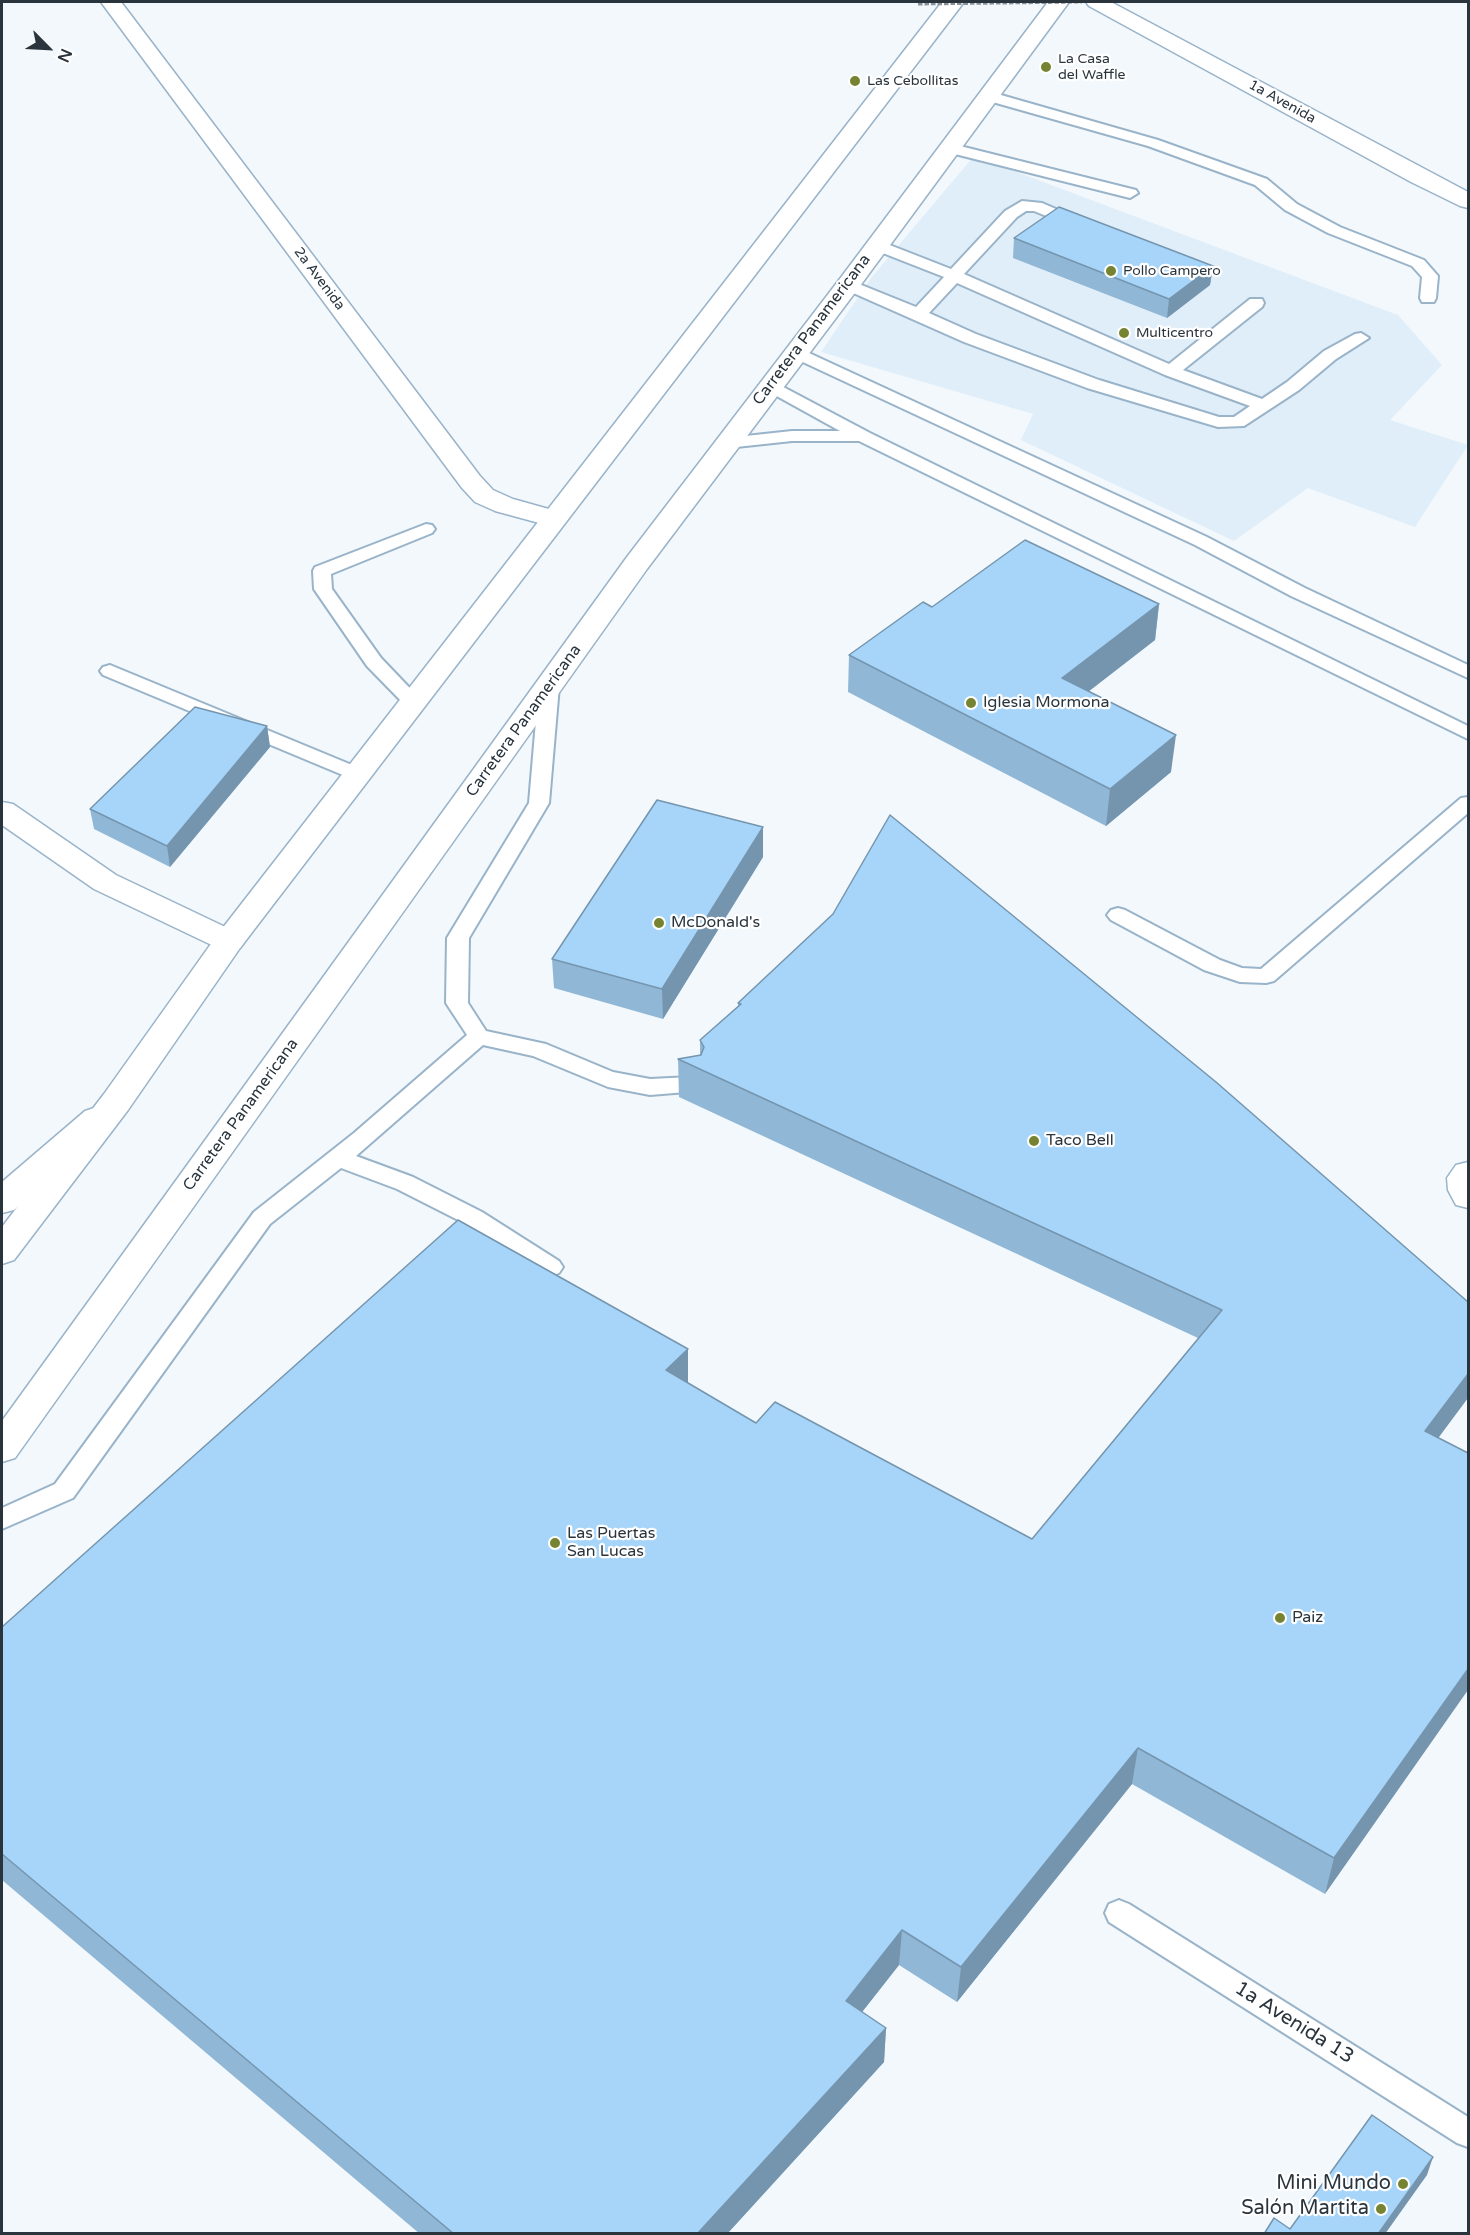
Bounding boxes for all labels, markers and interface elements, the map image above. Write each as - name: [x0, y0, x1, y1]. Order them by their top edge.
- north arrow: [18, 18, 78, 78]
- text: N: [53, 45, 76, 65]
- place label: La Casa del Waffle: [1058, 51, 1126, 84]
- marker: La Casa del Waffle: [1039, 60, 1053, 74]
- place label: Las Cebollitas: [867, 73, 958, 89]
- marker: Las Cebollitas: [848, 74, 862, 88]
- street label: 1a Avenida: [1245, 77, 1319, 127]
- street label: 2a Avenida: [290, 244, 348, 314]
- street label: Carretera Panamericana: [749, 251, 875, 409]
- place label: Pollo Campero: [1123, 263, 1221, 279]
- marker: Pollo Campero: [1104, 264, 1118, 278]
- place label: Multicentro: [1136, 325, 1213, 341]
- marker: Multicentro: [1117, 326, 1131, 340]
- street label: Carretera Panamericana: [462, 641, 586, 801]
- place label: Iglesia Mormona: [983, 693, 1110, 713]
- marker: Iglesia Mormona: [964, 696, 978, 710]
- place label: McDonald's: [671, 913, 760, 933]
- marker: McDonald's: [652, 916, 666, 930]
- street label: Carretera Panamericana: [179, 1035, 303, 1195]
- place label: Taco Bell: [1046, 1131, 1114, 1151]
- marker: Taco Bell: [1027, 1134, 1041, 1148]
- place label: Las Puertas San Lucas: [567, 1524, 655, 1562]
- marker: Las Puertas San Lucas: [548, 1536, 562, 1550]
- place label: Paiz: [1292, 1608, 1323, 1628]
- marker: Paiz: [1273, 1611, 1287, 1625]
- street label: 1a Avenida 13: [1230, 1977, 1358, 2069]
- place label: Mini Mundo: [1276, 2172, 1391, 2196]
- marker: Mini Mundo: [1396, 2177, 1410, 2191]
- place label: Salón Martita: [1241, 2197, 1369, 2221]
- marker: Salón Martita: [1374, 2202, 1388, 2216]

